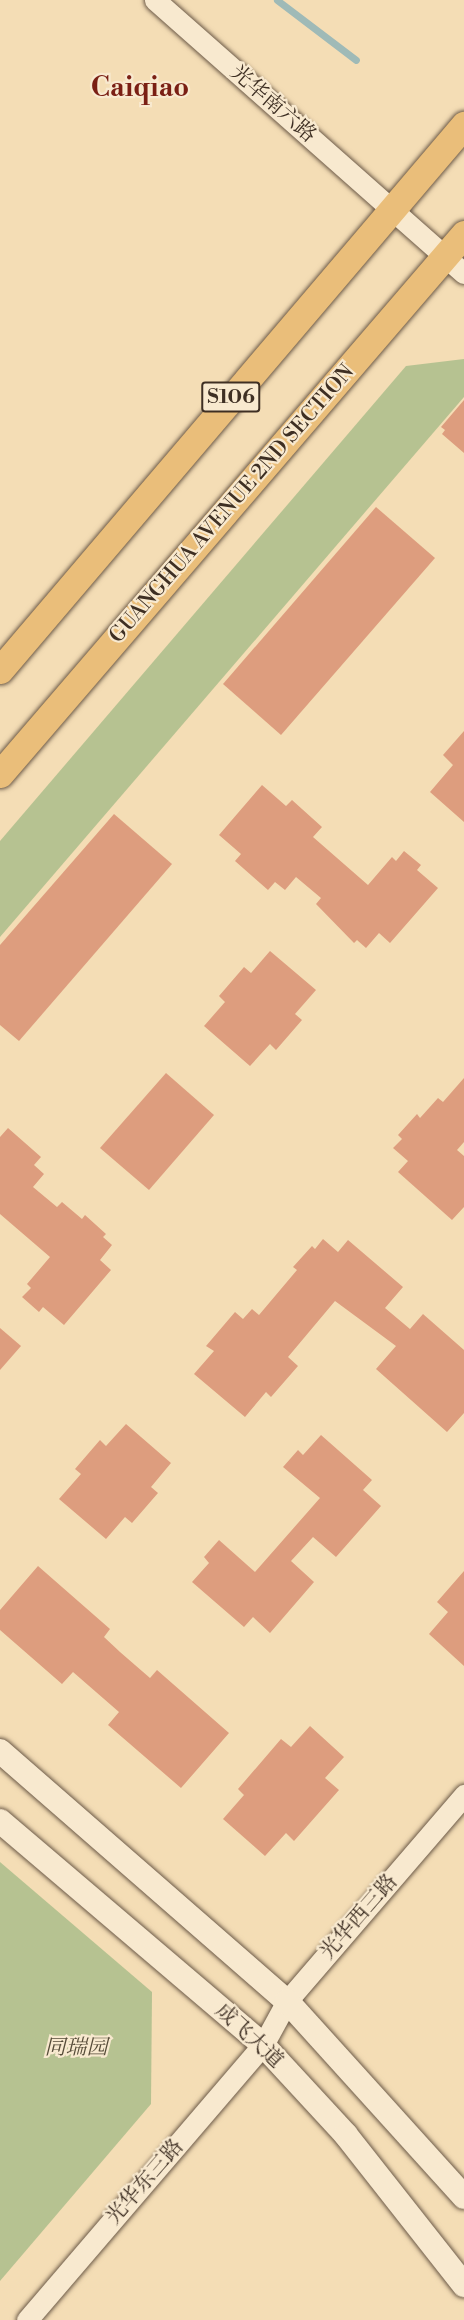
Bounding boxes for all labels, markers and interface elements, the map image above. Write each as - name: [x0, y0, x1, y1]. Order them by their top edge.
- street label: 光华南六路: [225, 60, 321, 148]
- district label: Caiqiao: [91, 73, 189, 105]
- street label: GUANGHUA AVENUE 2ND SECTION: [104, 360, 360, 648]
- road number: S106: [201, 380, 261, 414]
- street label: 光华西三路: [315, 1869, 403, 1965]
- street label: 成飞大道: [210, 1998, 288, 2074]
- park label: 同瑞园: [45, 2035, 107, 2061]
- street label: 光华东三路: [101, 2134, 189, 2230]

